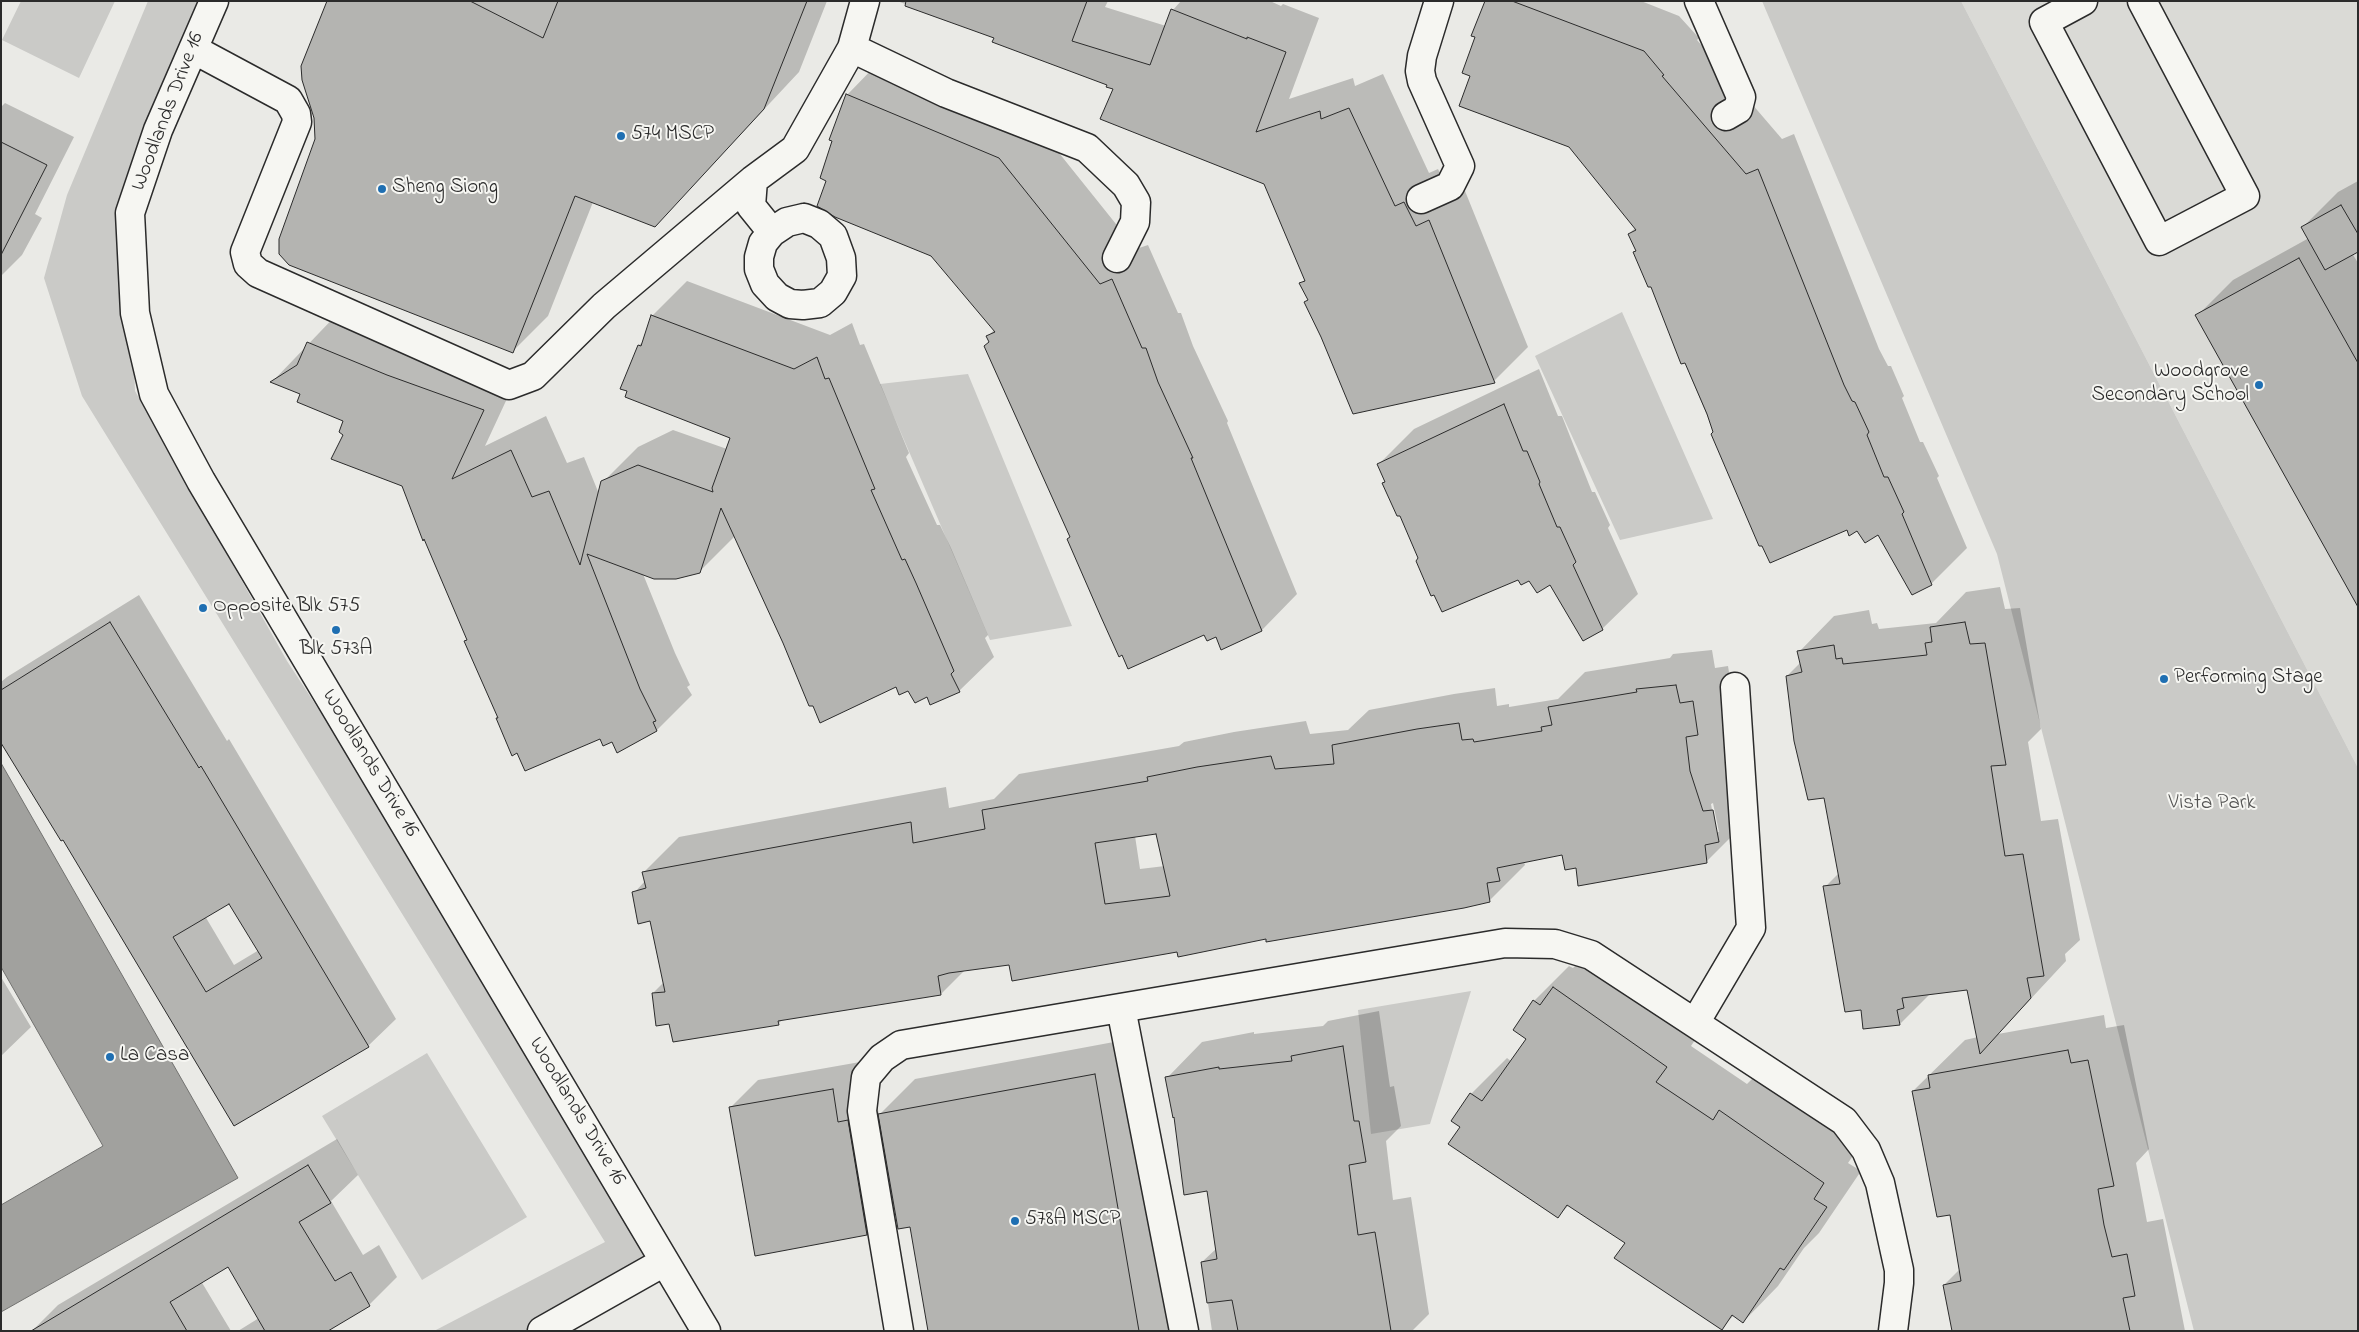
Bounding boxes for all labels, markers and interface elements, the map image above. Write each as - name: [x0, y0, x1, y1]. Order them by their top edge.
- street label: Woodlands Drive 16: [127, 29, 211, 195]
- place label: 574 MSCP: [631, 123, 714, 149]
- marker: 574 MSCP: [615, 130, 627, 142]
- place label: Sheng Siong: [392, 176, 498, 202]
- marker: Sheng Siong: [376, 183, 388, 195]
- place label: Woodgrove Secondary School: [2091, 360, 2249, 410]
- marker: Woodgrove Secondary School: [2253, 379, 2265, 391]
- place label: Opposite Blk 575: [213, 595, 360, 621]
- marker: Opposite Blk 575: [197, 602, 209, 614]
- marker: Blk 573A: [330, 624, 342, 636]
- place label: Blk 573A: [299, 638, 373, 664]
- place label: Performing Stage: [2174, 666, 2323, 692]
- marker: Performing Stage: [2158, 673, 2170, 685]
- street label: Woodlands Drive 16: [315, 686, 423, 842]
- park label: Vista Park: [2169, 792, 2255, 818]
- street label: Woodlands Drive 16: [522, 1034, 630, 1190]
- place label: La Casa: [120, 1044, 189, 1070]
- marker: La Casa: [104, 1051, 116, 1063]
- place label: 578A MSCP: [1025, 1208, 1120, 1234]
- marker: 578A MSCP: [1009, 1215, 1021, 1227]

